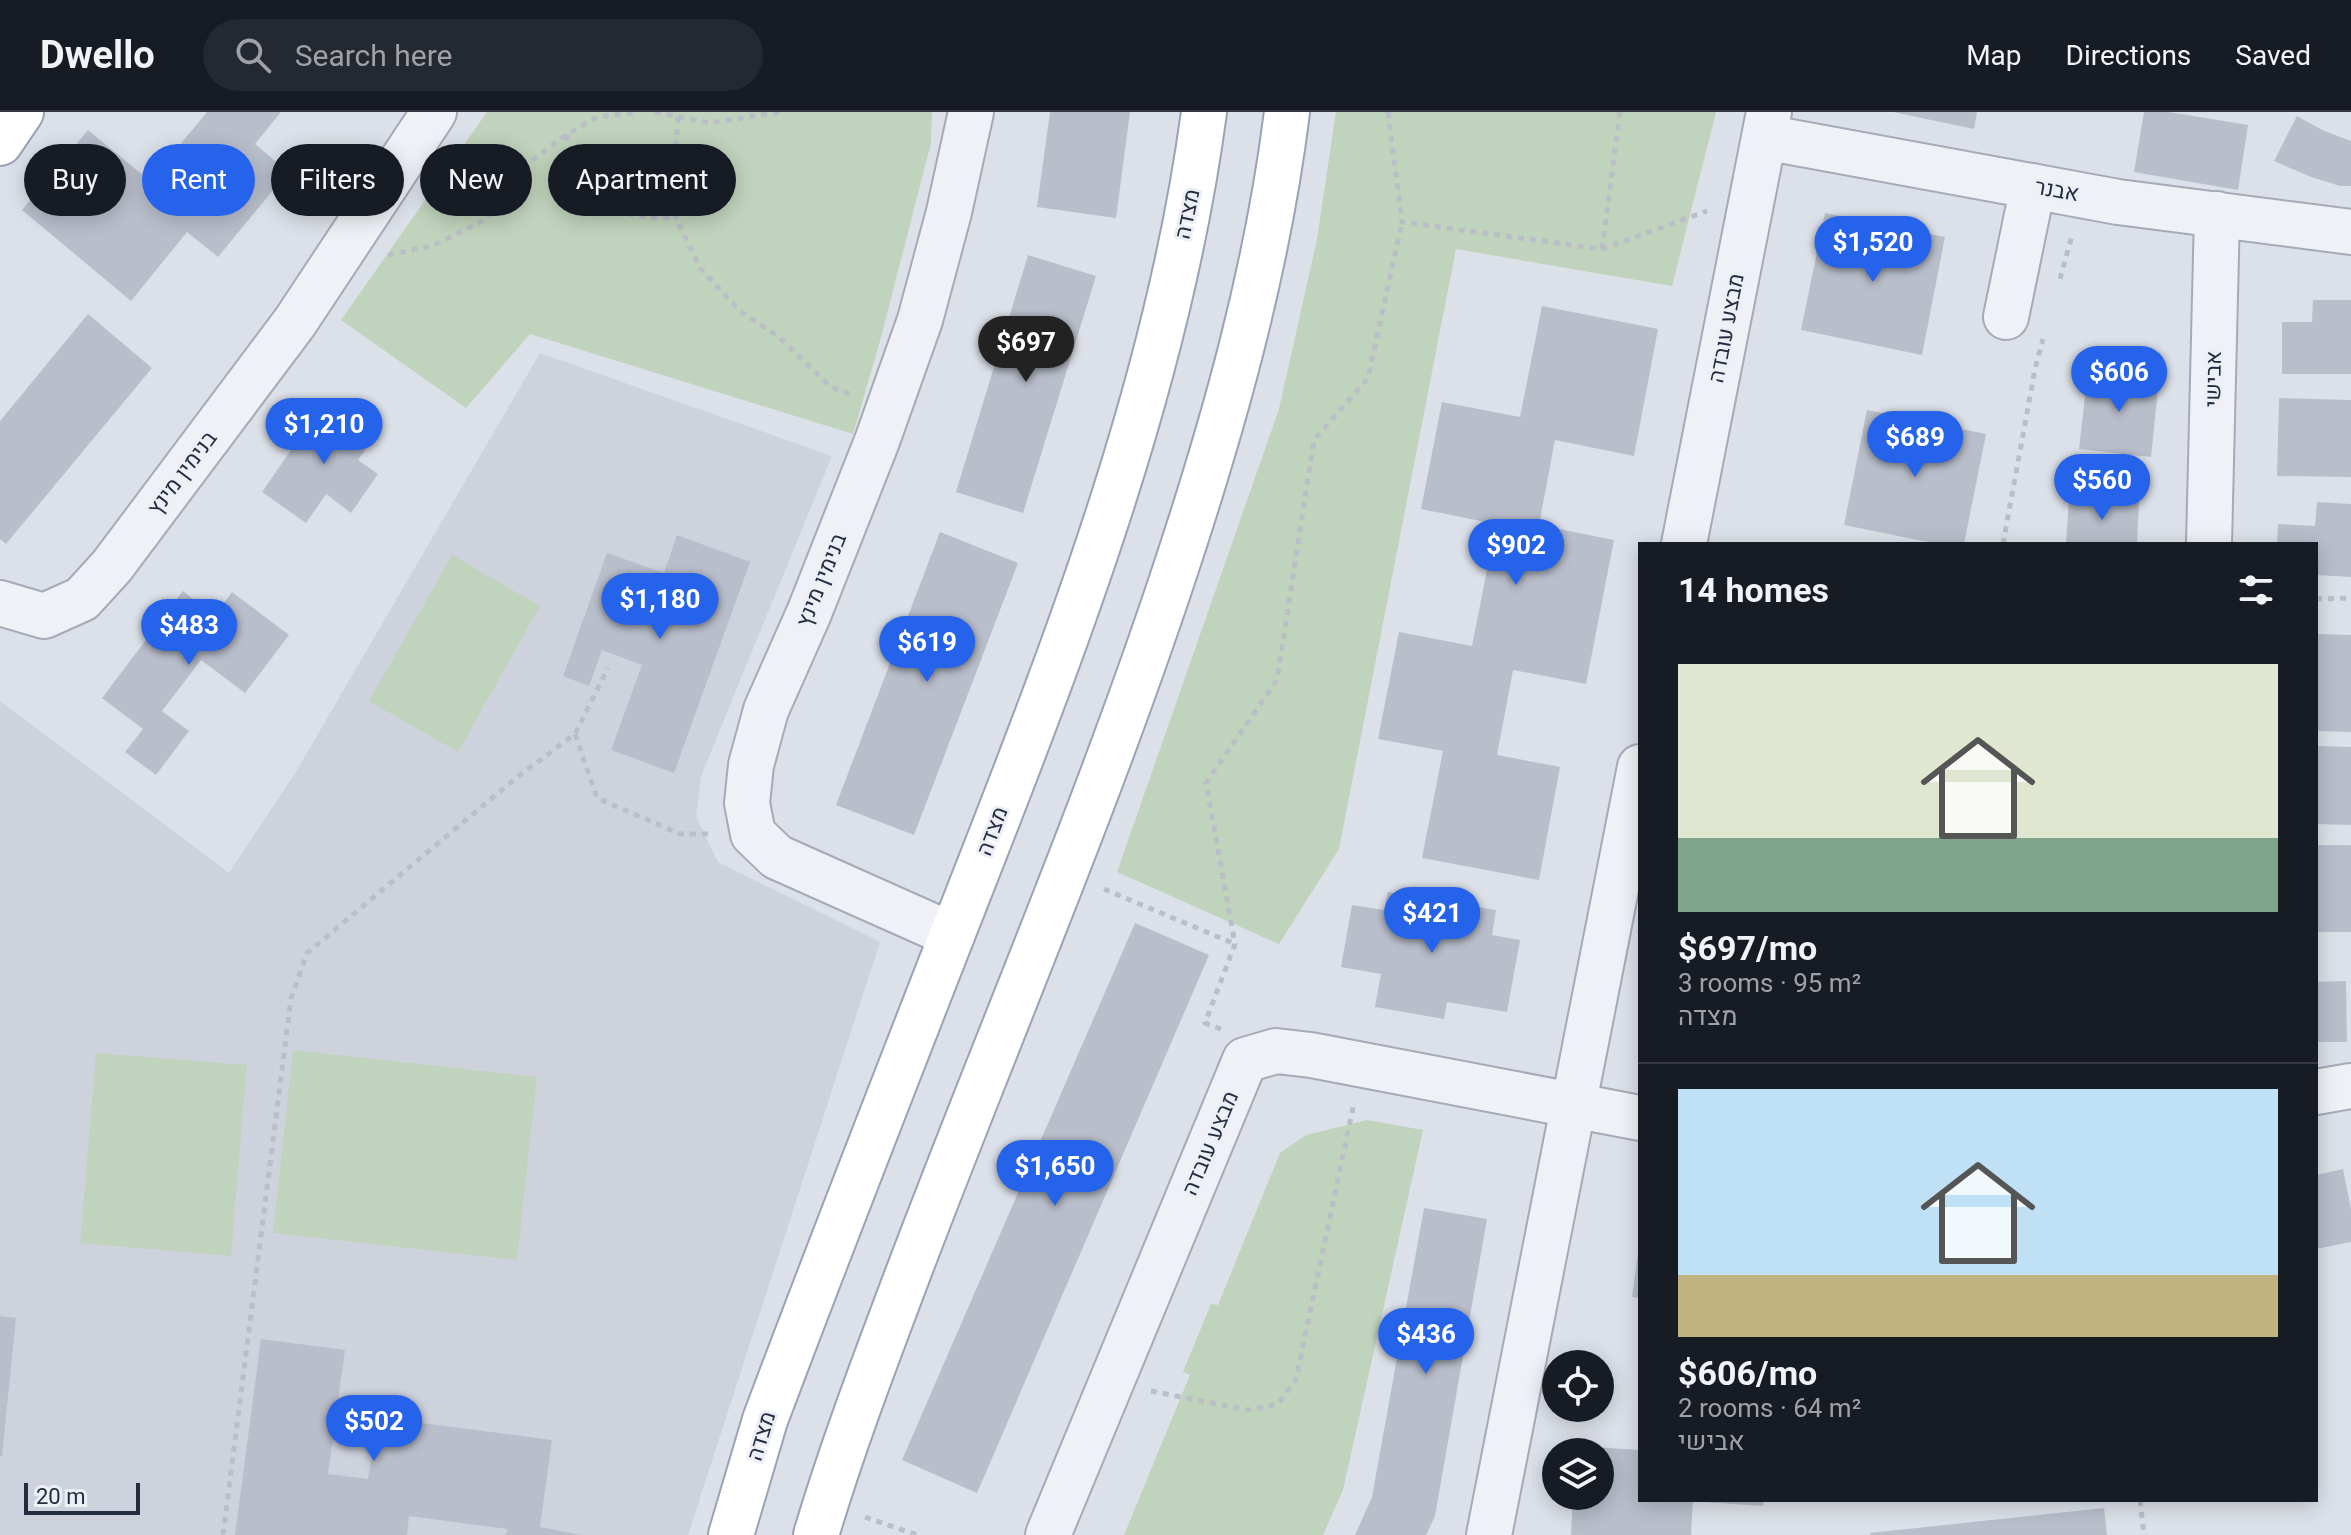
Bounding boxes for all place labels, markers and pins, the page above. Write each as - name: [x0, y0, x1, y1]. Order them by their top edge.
- pin: $1,520: [1808, 216, 1938, 284]
- pin: $697: [979, 316, 1073, 384]
- pin: $606: [2072, 346, 2166, 414]
- pin: $1,210: [259, 398, 389, 466]
- pin: $689: [1868, 411, 1962, 479]
- pin: $560: [2055, 454, 2149, 522]
- pin: $902: [1469, 519, 1563, 587]
- pin: $1,180: [595, 573, 725, 641]
- pin: $483: [142, 599, 236, 667]
- pin: $619: [880, 616, 974, 684]
- pin: $421: [1385, 887, 1479, 955]
- pin: $1,650: [990, 1140, 1120, 1208]
- pin: $436: [1379, 1308, 1473, 1376]
- pin: $502: [327, 1395, 421, 1463]

